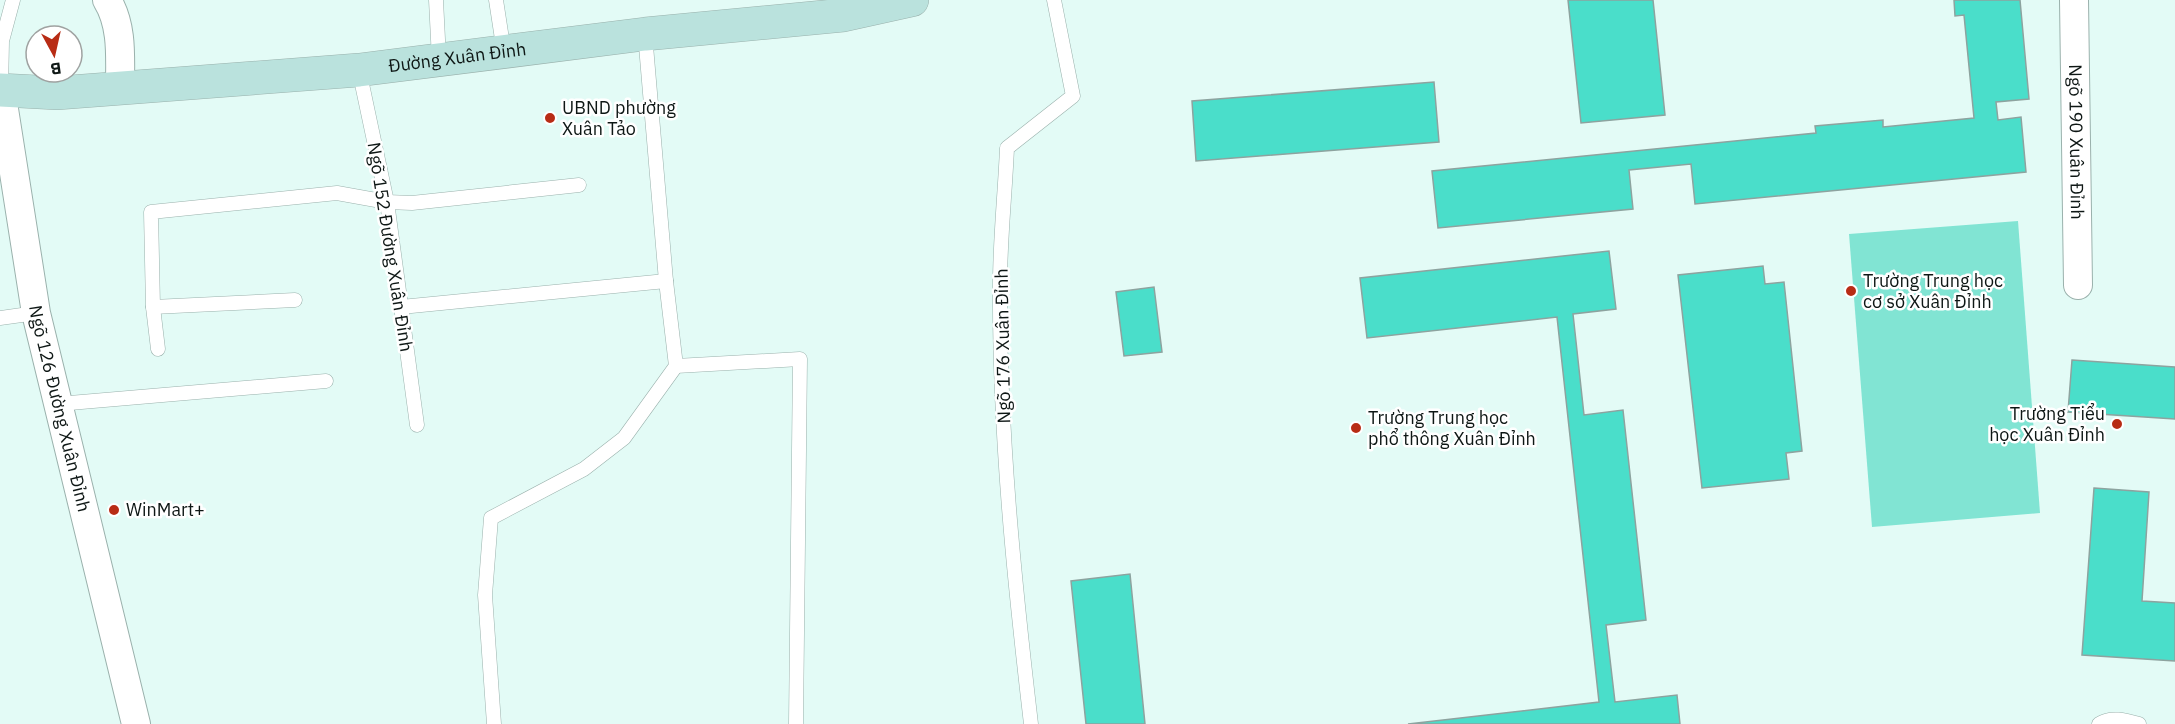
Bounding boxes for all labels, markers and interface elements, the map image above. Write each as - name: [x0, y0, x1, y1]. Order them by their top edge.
- north arrow: [24, 24, 84, 84]
- street label: Đường Xuân Đỉnh: [387, 37, 527, 77]
- text: B: [49, 58, 63, 80]
- street label: Ngõ 190 Xuân Đỉnh: [2064, 64, 2089, 220]
- place label: UBND phường Xuân Tảo: [562, 96, 676, 140]
- marker: UBND phường Xuân Tảo: [543, 111, 557, 125]
- street label: Ngõ 152 Đường Xuân Đỉnh: [363, 141, 418, 353]
- street label: Ngõ 176 Xuân Đỉnh: [990, 268, 1015, 424]
- place label: Trường Trung học cơ sở Xuân Đỉnh: [1863, 269, 2003, 313]
- marker: Trường Trung học cơ sở Xuân Đỉnh: [1844, 284, 1858, 298]
- street label: Ngõ 126 Đường Xuân Đỉnh: [24, 304, 96, 514]
- place label: Trường Tiểu học Xuân Đỉnh: [1989, 402, 2105, 446]
- place label: Trường Trung học phổ thông Xuân Đỉnh: [1368, 406, 1536, 450]
- marker: Trường Tiểu học Xuân Đỉnh: [2110, 417, 2124, 431]
- marker: Trường Trung học phổ thông Xuân Đỉnh: [1349, 421, 1363, 435]
- place label: WinMart+: [126, 498, 205, 521]
- marker: WinMart+: [107, 503, 121, 517]

